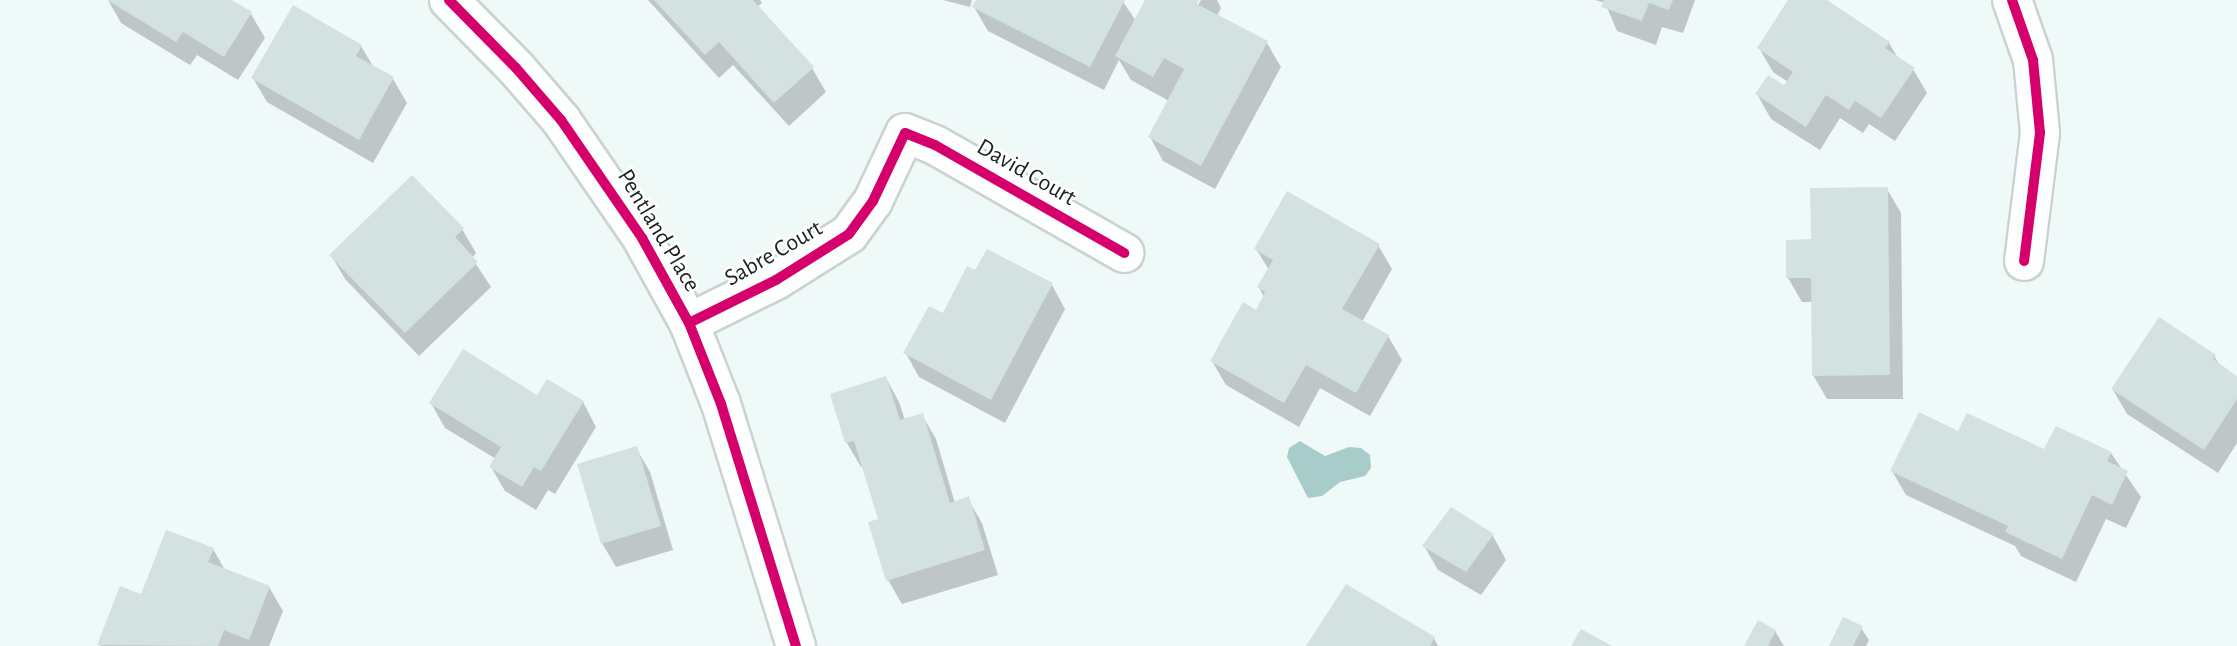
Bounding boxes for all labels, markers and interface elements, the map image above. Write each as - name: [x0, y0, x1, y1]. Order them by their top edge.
- street label: David Court: [971, 133, 1081, 213]
- street label: Pentland Place: [610, 164, 706, 298]
- street label: Sabre Court: [720, 215, 828, 293]

